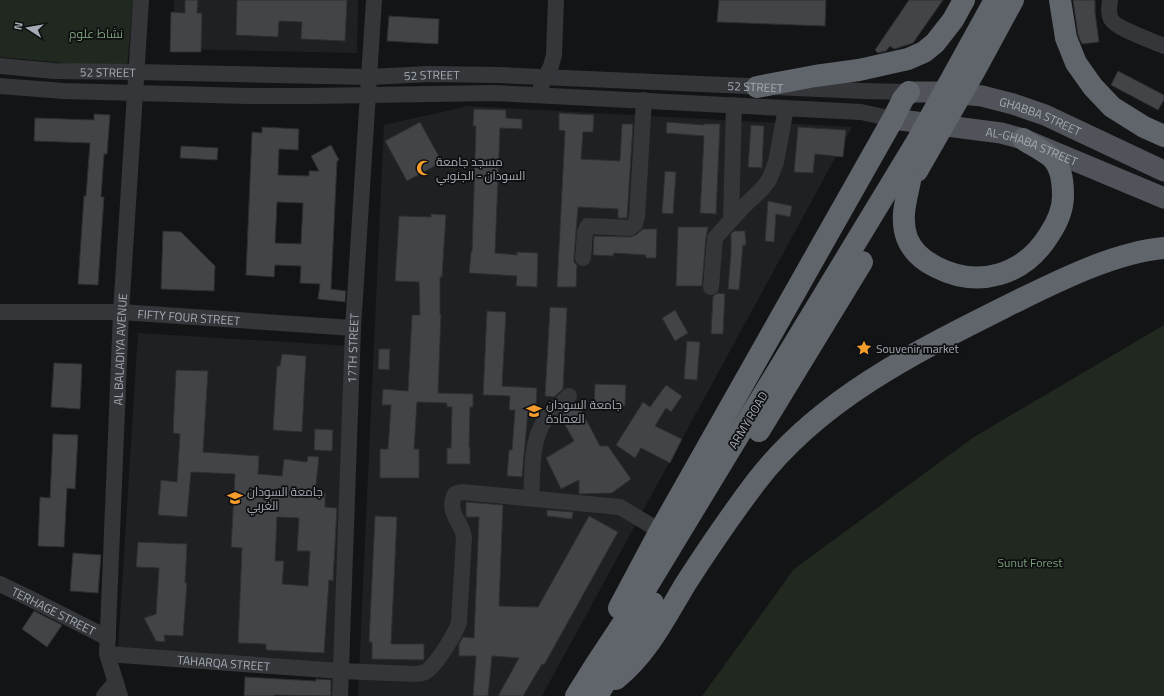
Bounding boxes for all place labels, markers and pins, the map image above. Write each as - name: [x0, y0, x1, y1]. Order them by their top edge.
- place label: مسجد جامعة السودان - الجنوبي: [436, 152, 525, 186]
- mosque icon: مسجد جامعة السودان - الجنوبي: [415, 159, 433, 177]
- place icon: Souvenir market: [855, 339, 873, 357]
- place label: Souvenir market: [876, 339, 960, 358]
- place label: جامعة السودان العمادة: [546, 395, 622, 428]
- school or university icon: جامعة السودان العمادة: [525, 402, 543, 420]
- place label: جامعة السودان الغربي: [247, 482, 323, 516]
- school or university icon: جامعة السودان الغربي: [226, 489, 244, 507]

